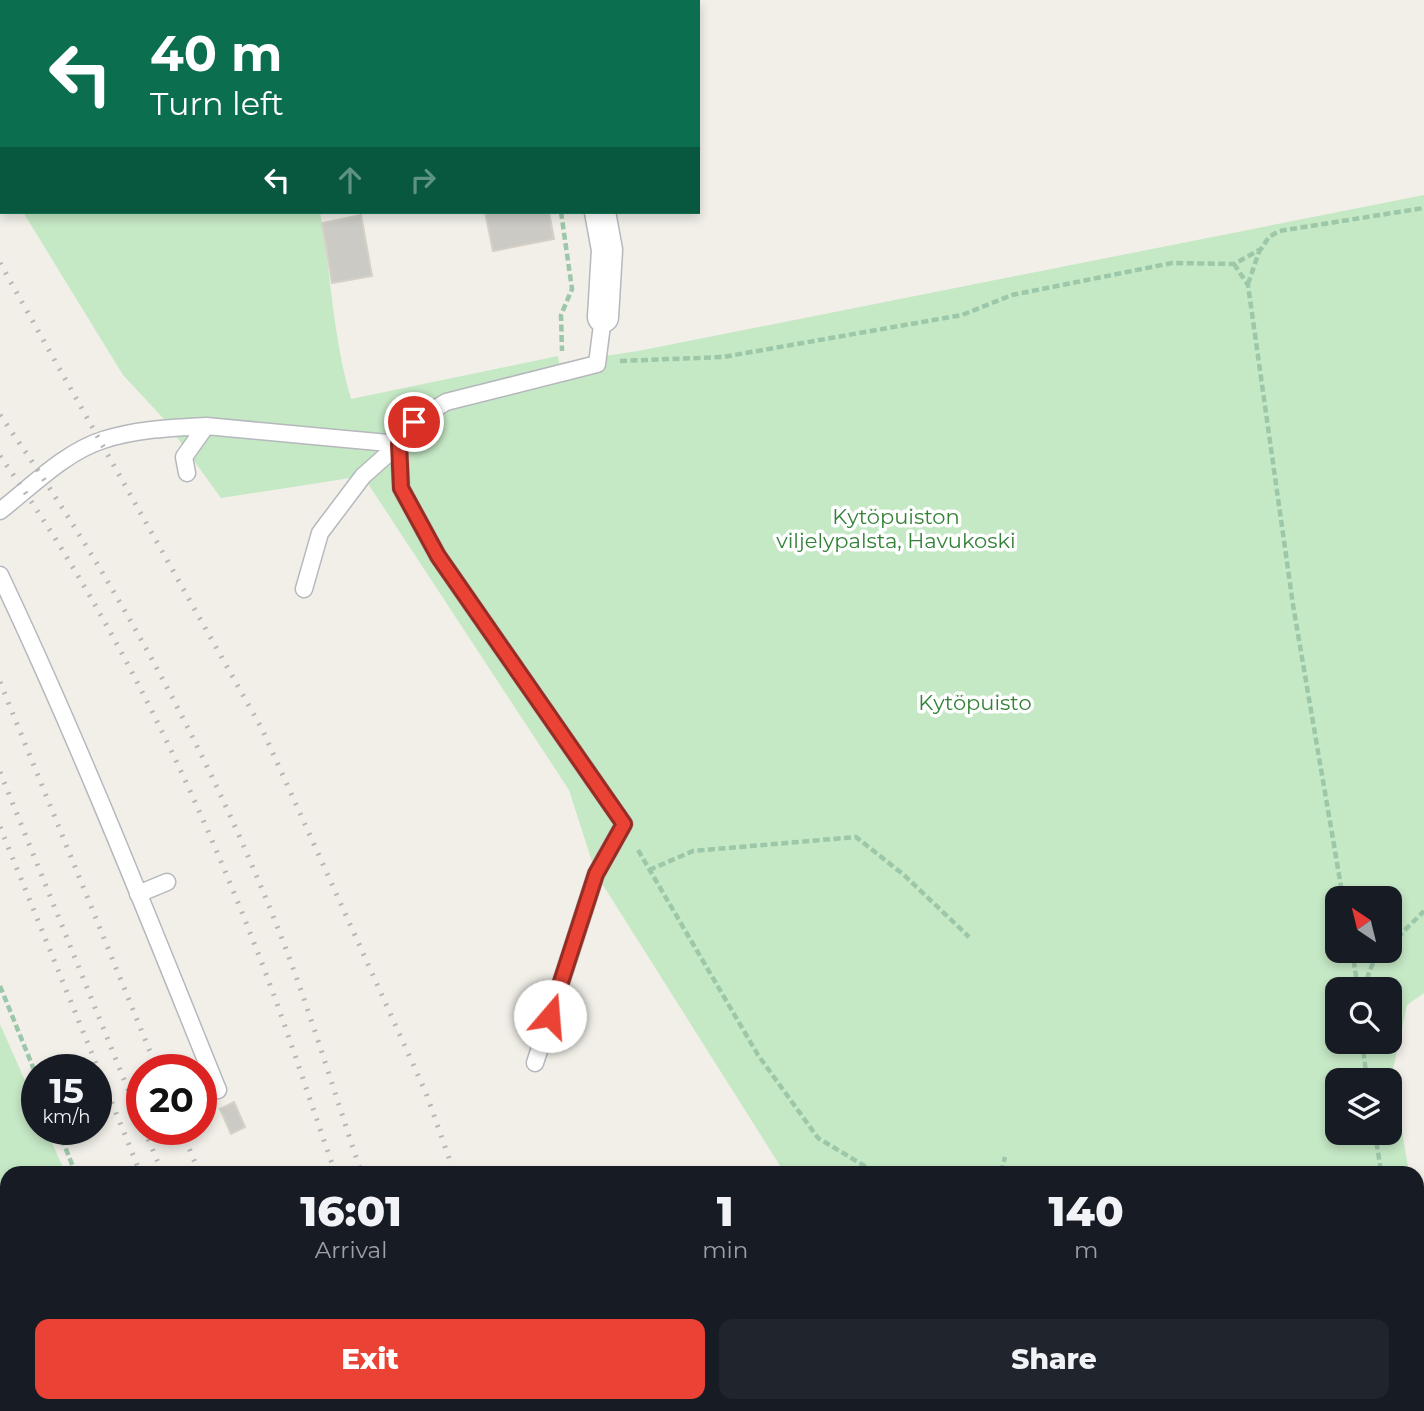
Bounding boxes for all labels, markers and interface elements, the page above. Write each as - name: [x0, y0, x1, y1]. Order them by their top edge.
- text: 40 m: [150, 24, 282, 83]
- icon: left: [35, 28, 126, 119]
- text: Turn left: [150, 84, 284, 123]
- icon: left: [258, 161, 296, 199]
- icon: ahead: [331, 161, 369, 199]
- icon: right: [404, 161, 442, 199]
- pin: [384, 392, 444, 452]
- icon: arrive: [395, 403, 433, 441]
- park label: Kytöpuiston viljelypalsta, Havukoski: [776, 504, 1016, 553]
- park label: Kytöpuisto: [918, 690, 1032, 715]
- north arrow: [1325, 886, 1402, 962]
- map controls: [1325, 886, 1402, 1145]
- button: search: [1325, 977, 1402, 1054]
- position arrow: [513, 979, 587, 1053]
- speed limit sign: 20: [126, 1054, 217, 1145]
- button: layers: [1325, 1068, 1402, 1145]
- text: 15: [49, 1069, 84, 1112]
- text: km/h: [42, 1106, 91, 1128]
- text: 16:01: [300, 1185, 402, 1237]
- text: 1: [717, 1185, 734, 1237]
- text: 140: [1049, 1185, 1124, 1237]
- text: Arrival: [315, 1236, 387, 1264]
- text: min: [702, 1236, 748, 1264]
- text: m: [1074, 1236, 1098, 1264]
- button: Exit: [35, 1319, 705, 1399]
- button: Share: [719, 1319, 1389, 1399]

